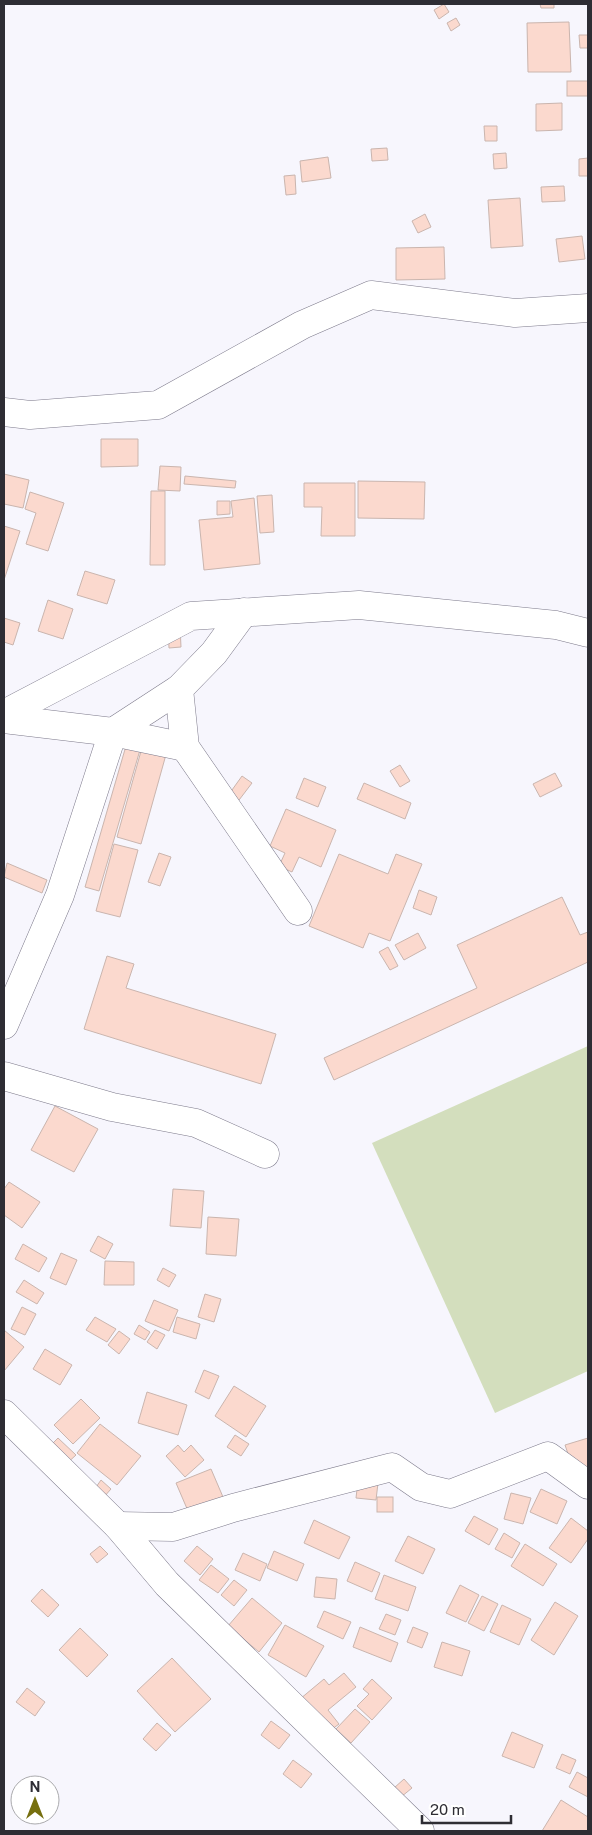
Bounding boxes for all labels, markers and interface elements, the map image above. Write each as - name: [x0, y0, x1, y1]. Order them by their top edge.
- north arrow: [10, 1775, 60, 1825]
- text: N: [30, 1779, 40, 1795]
- scale bar: [422, 1792, 511, 1824]
- text: 20 m: [430, 1801, 465, 1818]

